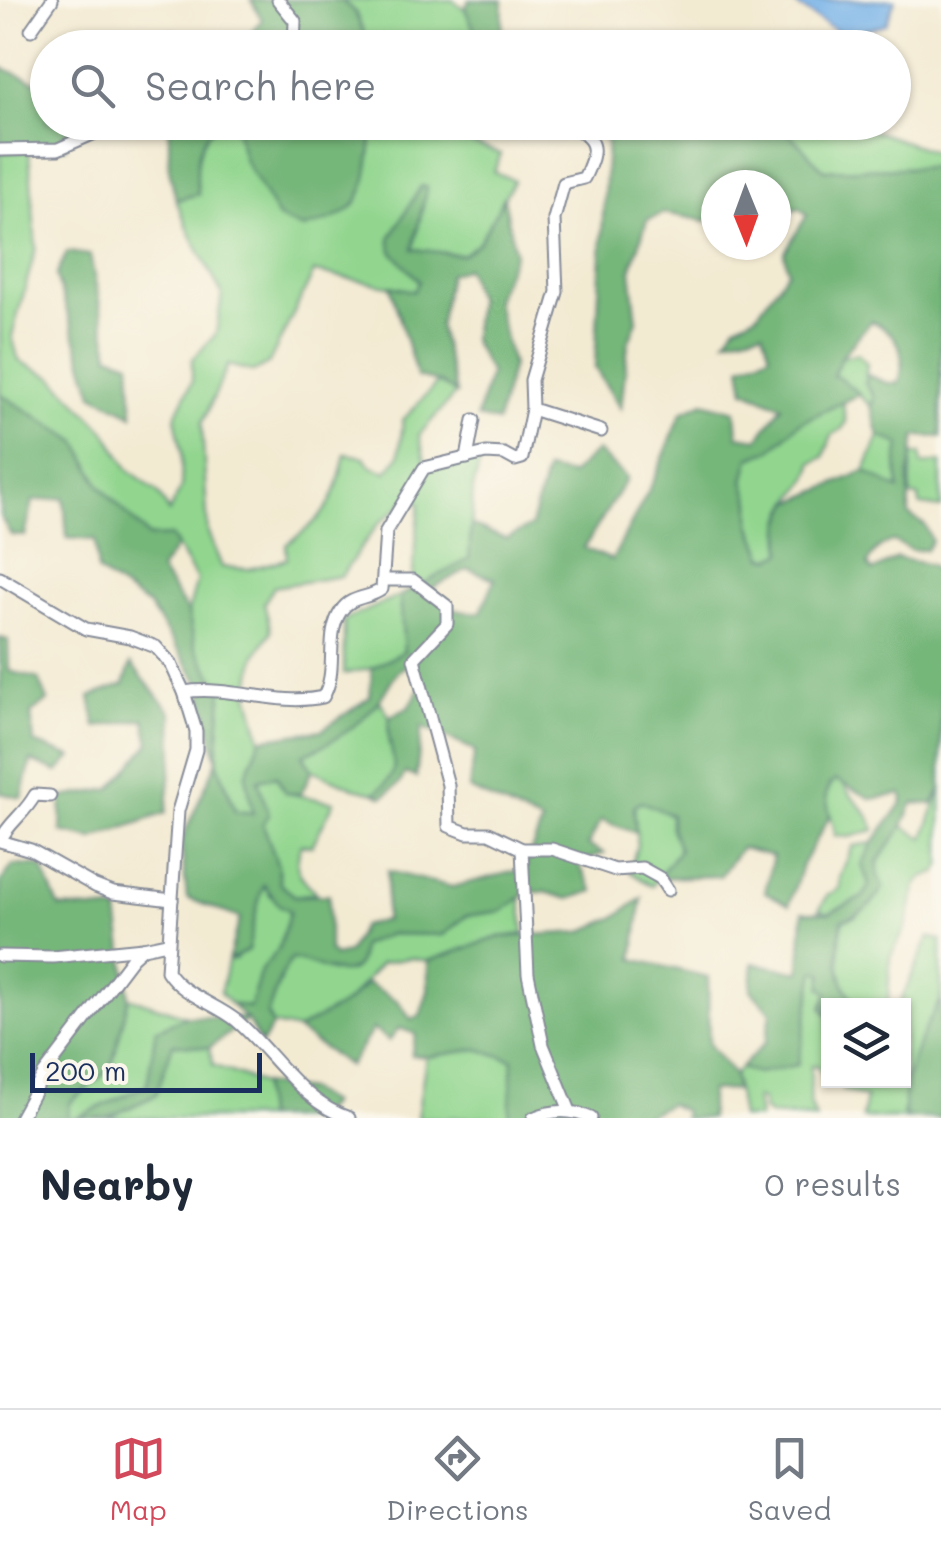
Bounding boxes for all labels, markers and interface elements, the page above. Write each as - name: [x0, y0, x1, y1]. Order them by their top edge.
- search box: [30, 30, 911, 140]
- icon: search: [65, 58, 120, 113]
- text: Search here: [145, 60, 376, 110]
- north arrow: [701, 170, 791, 260]
- map controls: [821, 998, 911, 1088]
- button: layers: [821, 998, 911, 1088]
- scale bar: [30, 1048, 262, 1092]
- text: 200 m: [45, 1052, 126, 1088]
- text: Nearby: [40, 1156, 194, 1211]
- text: 0 results: [764, 1162, 901, 1204]
- tab: Map: [110, 1431, 167, 1527]
- tab: Directions: [386, 1431, 529, 1527]
- tab: Saved: [748, 1431, 831, 1527]

